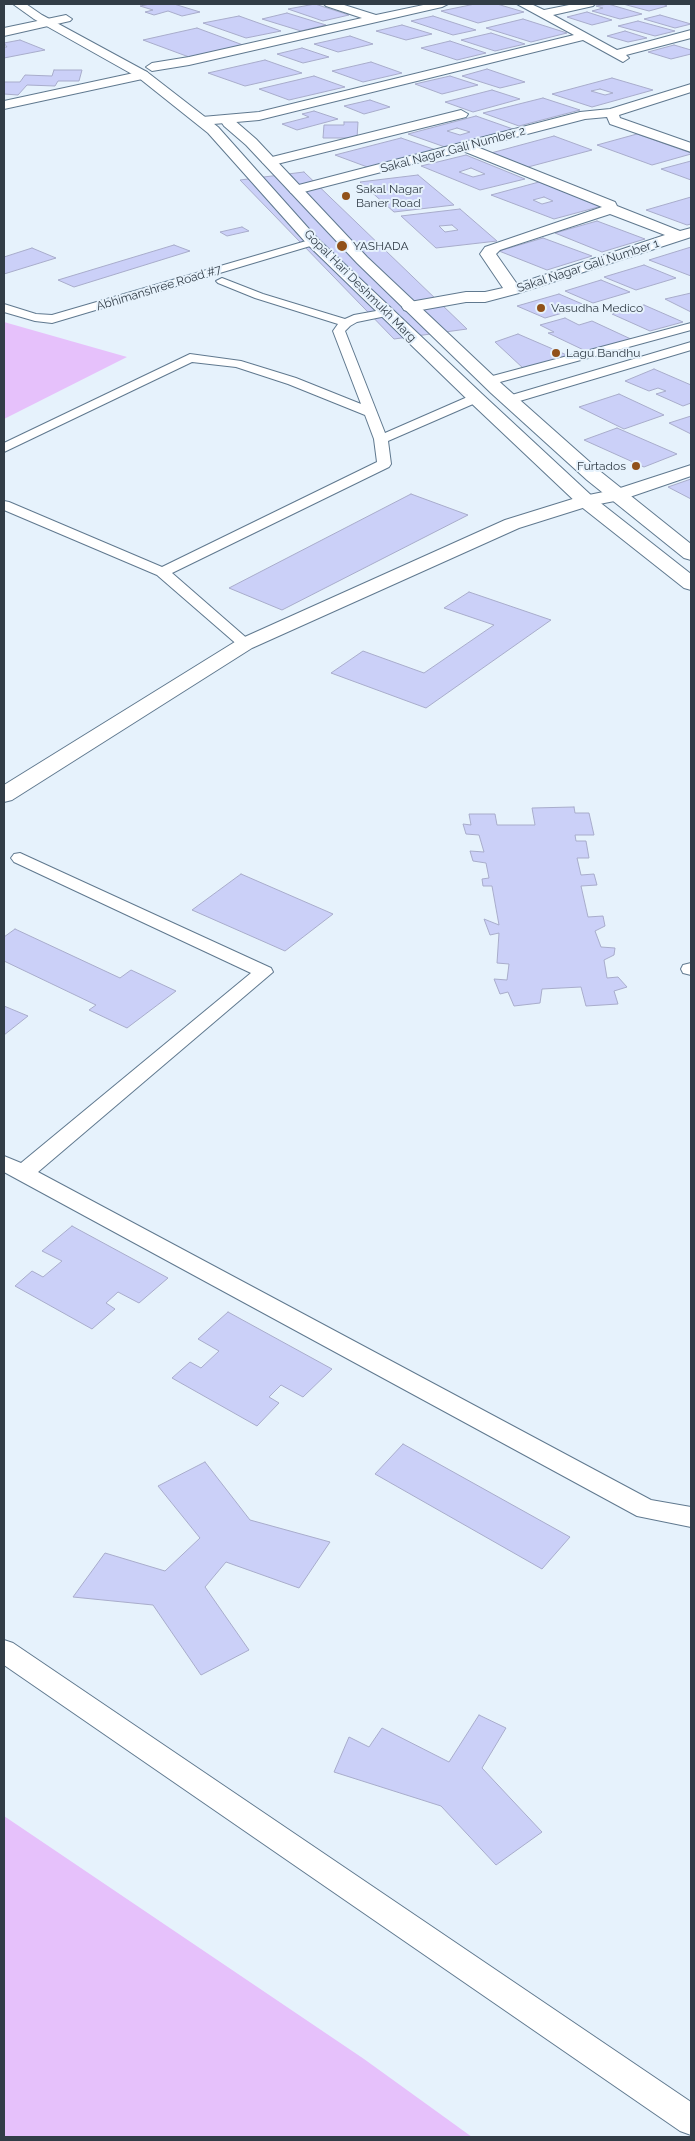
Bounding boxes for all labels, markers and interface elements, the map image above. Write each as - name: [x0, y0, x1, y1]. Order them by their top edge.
- street label: Sakal Nagar Gali Number 2: [379, 124, 527, 176]
- place label: Sakal Nagar Baner Road: [356, 182, 423, 210]
- marker: Sakal Nagar Baner Road: [340, 190, 352, 202]
- street label: Gopal Hari Deshmukh Marg: [301, 227, 419, 345]
- street label: Sakal Nagar Gali Number 1: [515, 236, 661, 296]
- marker: YASHADA: [335, 239, 349, 253]
- place label: YASHADA: [353, 239, 408, 253]
- street label: Abhimanshree Road #7: [95, 262, 223, 314]
- place label: Vasudha Medico: [551, 301, 643, 315]
- marker: Vasudha Medico: [535, 302, 547, 314]
- place label: Lagu Bandhu: [566, 346, 640, 360]
- marker: Lagu Bandhu: [550, 347, 562, 359]
- place label: Furtados: [577, 459, 626, 473]
- marker: Furtados: [630, 460, 642, 472]

